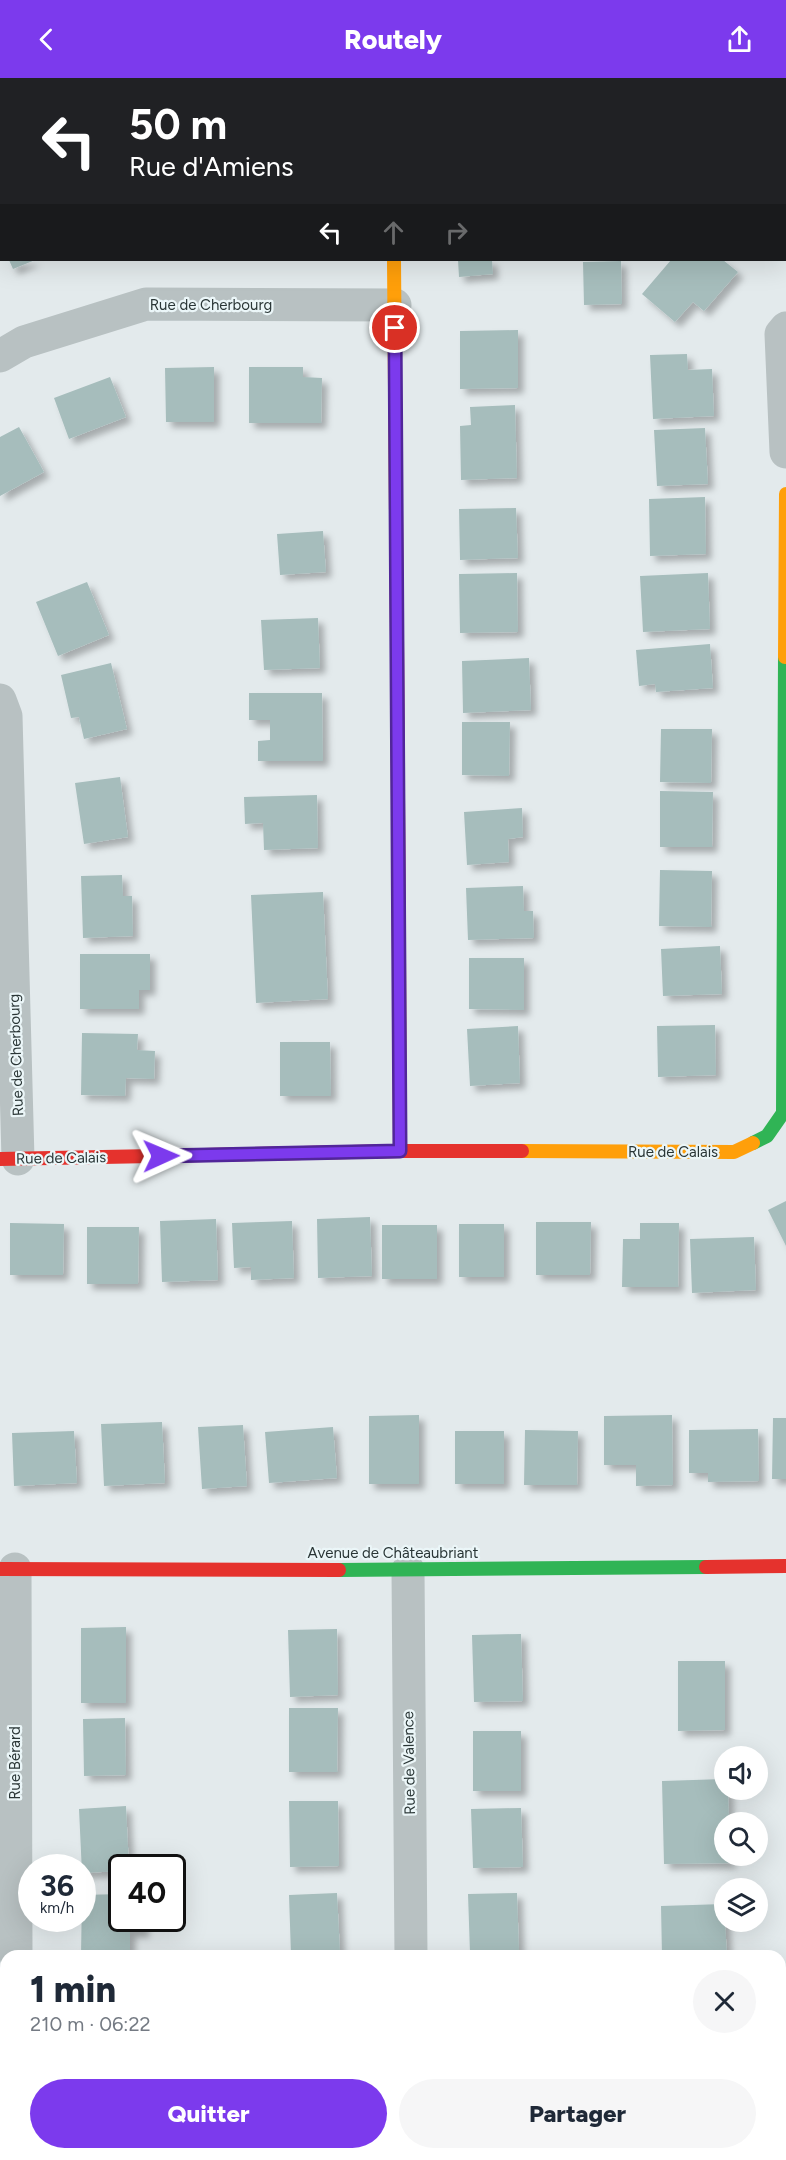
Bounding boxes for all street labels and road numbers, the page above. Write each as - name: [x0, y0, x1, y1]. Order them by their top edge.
- street label: Rue de Cherbourg: [150, 296, 272, 314]
- street label: Rue de Cherbourg: [5, 993, 27, 1117]
- street label: Rue de Calais: [628, 1143, 718, 1161]
- street label: Rue de Calais: [16, 1148, 106, 1168]
- street label: Avenue de Châteaubriant: [308, 1544, 479, 1562]
- street label: Rue de Valence: [399, 1711, 419, 1815]
- street label: Rue Bérard: [6, 1726, 24, 1800]

